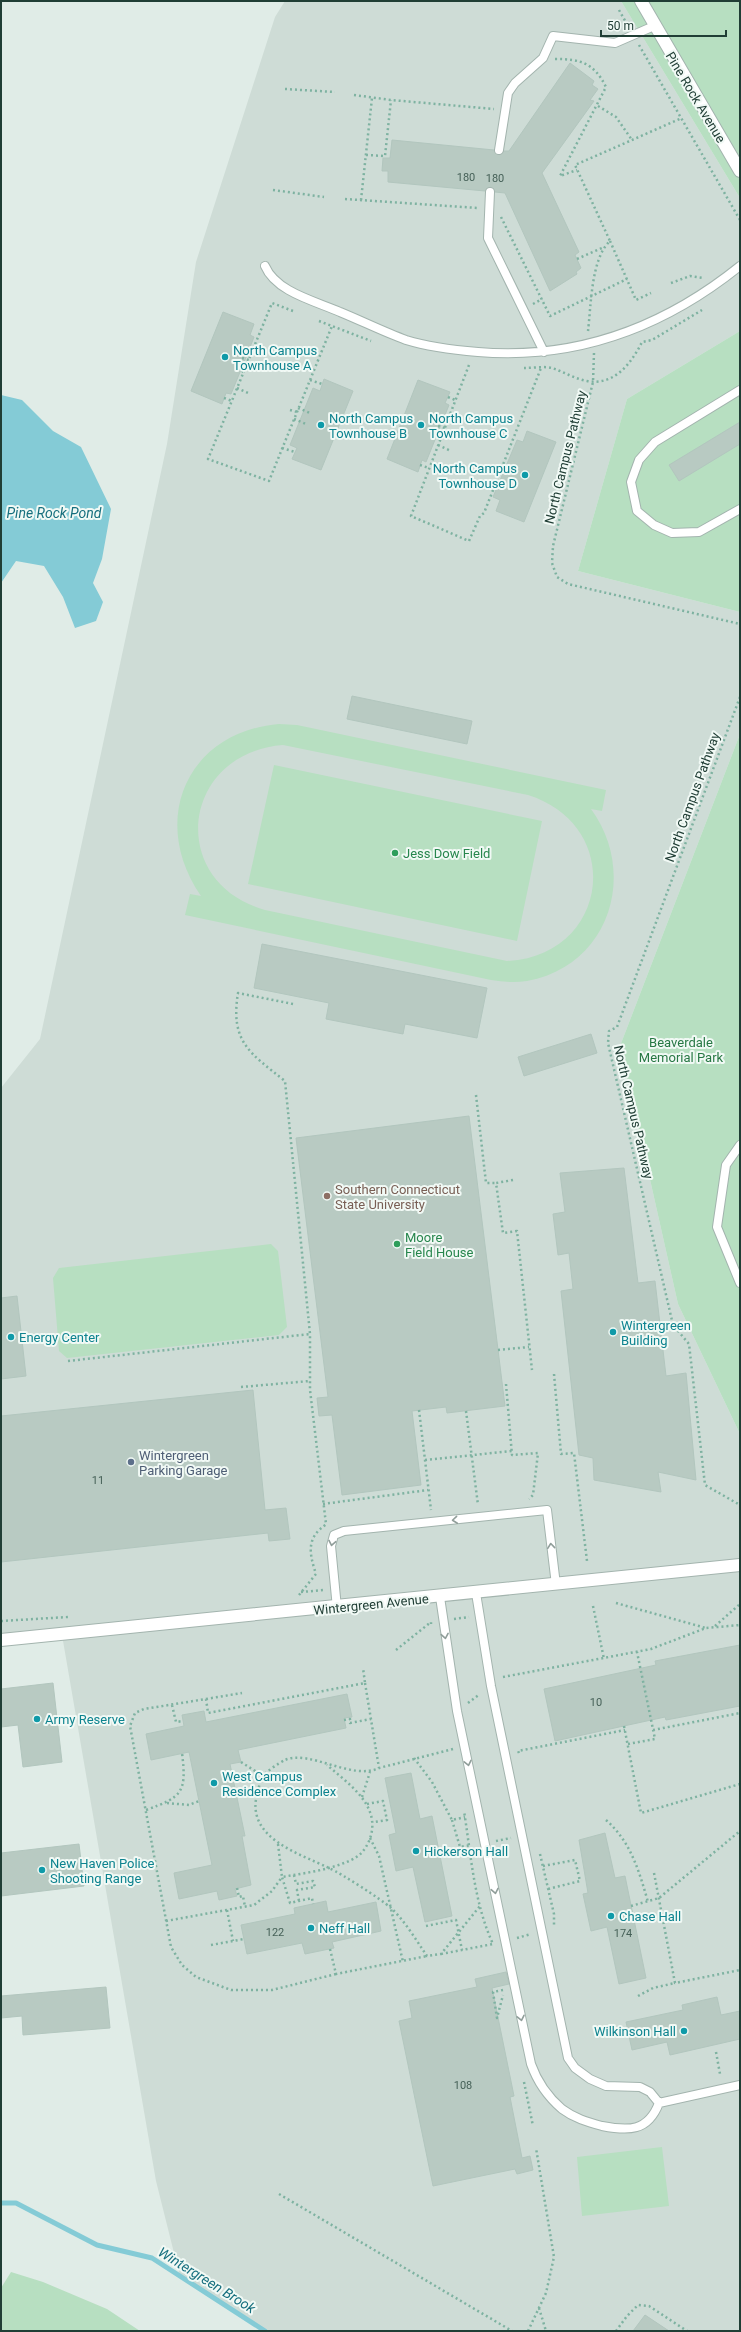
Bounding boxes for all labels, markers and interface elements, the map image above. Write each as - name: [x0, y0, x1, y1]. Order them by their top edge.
- scale bar: [601, 12, 726, 38]
- text: 50 m: [607, 19, 634, 33]
- street label: Pine Rock Avenue: [663, 49, 729, 145]
- house number: 180: [457, 171, 475, 184]
- house number: 180: [486, 172, 504, 185]
- place label: North Campus Townhouse A: [233, 343, 317, 373]
- marker: North Campus Townhouse A: [220, 352, 230, 362]
- street label: North Campus Pathway: [542, 389, 589, 525]
- place label: North Campus Townhouse B: [329, 411, 413, 441]
- place label: North Campus Townhouse C: [429, 411, 513, 441]
- marker: North Campus Townhouse B: [316, 420, 326, 430]
- marker: North Campus Townhouse C: [416, 420, 426, 430]
- place label: North Campus Townhouse D: [433, 461, 517, 491]
- marker: North Campus Townhouse D: [520, 470, 530, 480]
- water label: Pine Rock Pond: [7, 505, 102, 521]
- street label: North Campus Pathway: [662, 730, 723, 864]
- place label: Jess Dow Field: [403, 846, 490, 861]
- marker: Jess Dow Field: [390, 848, 400, 858]
- park label: Beaverdale Memorial Park: [639, 1035, 724, 1065]
- street label: North Campus Pathway: [611, 1044, 656, 1180]
- place label: Southern Connecticut State University: [335, 1182, 460, 1212]
- marker: Southern Connecticut State University: [322, 1191, 332, 1201]
- place label: Moore Field House: [405, 1230, 474, 1260]
- marker: Moore Field House: [392, 1239, 402, 1249]
- place label: Wintergreen Building: [621, 1318, 691, 1348]
- marker: Wintergreen Building: [608, 1327, 618, 1337]
- place label: Energy Center: [19, 1330, 100, 1345]
- marker: Energy Center: [6, 1332, 16, 1342]
- place label: Wintergreen Parking Garage: [139, 1448, 228, 1478]
- marker: Wintergreen Parking Garage: [126, 1457, 136, 1467]
- house number: 11: [92, 1474, 104, 1487]
- one-way arrow: [452, 1515, 458, 1524]
- one-way arrow: [329, 1539, 337, 1546]
- one-way arrow: [547, 1543, 556, 1549]
- street label: Wintergreen Avenue: [313, 1591, 429, 1618]
- one-way arrow: [440, 1632, 449, 1639]
- house number: 10: [590, 1696, 602, 1709]
- place label: Army Reserve: [45, 1712, 125, 1727]
- marker: Army Reserve: [32, 1714, 42, 1724]
- one-way arrow: [464, 1760, 472, 1767]
- place label: West Campus Residence Complex: [222, 1769, 337, 1799]
- marker: West Campus Residence Complex: [209, 1778, 219, 1788]
- place label: Hickerson Hall: [424, 1844, 508, 1859]
- marker: Hickerson Hall: [411, 1846, 421, 1856]
- place label: New Haven Police Shooting Range: [50, 1856, 155, 1886]
- marker: New Haven Police Shooting Range: [37, 1865, 47, 1875]
- one-way arrow: [490, 1887, 498, 1894]
- place label: Chase Hall: [619, 1909, 681, 1924]
- marker: Chase Hall: [606, 1911, 616, 1921]
- place label: Neff Hall: [319, 1921, 370, 1936]
- marker: Neff Hall: [306, 1923, 316, 1933]
- house number: 122: [266, 1926, 284, 1939]
- house number: 174: [614, 1927, 632, 1940]
- one-way arrow: [516, 2015, 524, 2021]
- place label: Wilkinson Hall: [594, 2024, 676, 2039]
- marker: Wilkinson Hall: [679, 2026, 689, 2036]
- house number: 108: [454, 2079, 472, 2092]
- water label: Wintergreen Brook: [155, 2244, 260, 2317]

